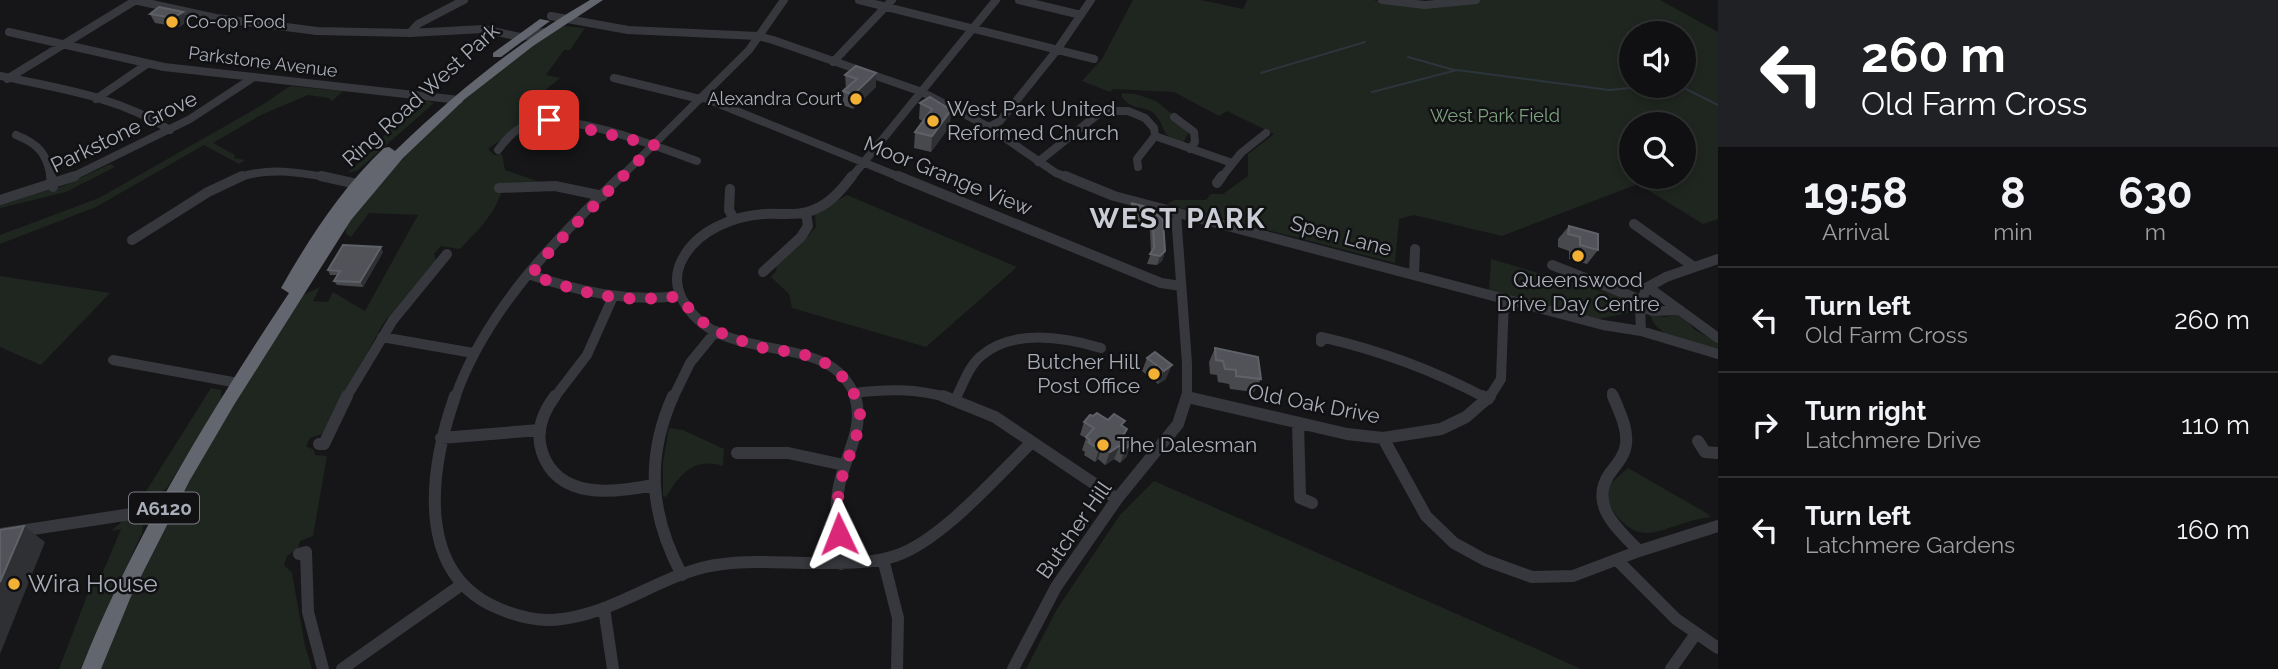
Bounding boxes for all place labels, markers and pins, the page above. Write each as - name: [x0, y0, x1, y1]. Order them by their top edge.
- place label: Co-op Food: [186, 11, 286, 32]
- marker: Co-op Food: [164, 14, 180, 30]
- place label: Alexandra Court: [707, 88, 842, 109]
- pin: [519, 90, 579, 150]
- marker: Alexandra Court: [848, 91, 864, 107]
- place label: West Park United Reformed Church: [947, 96, 1119, 145]
- marker: West Park United Reformed Church: [925, 113, 941, 129]
- marker: Queenswood Drive Day Centre: [1570, 248, 1586, 264]
- place label: Queenswood Drive Day Centre: [1497, 267, 1659, 316]
- place label: Butcher Hill Post Office: [1027, 349, 1140, 398]
- marker: Butcher Hill Post Office: [1146, 366, 1162, 382]
- place label: The Dalesman: [1117, 432, 1257, 457]
- marker: The Dalesman: [1095, 437, 1111, 453]
- place label: Wira House: [28, 569, 158, 598]
- marker: Wira House: [6, 576, 22, 592]

